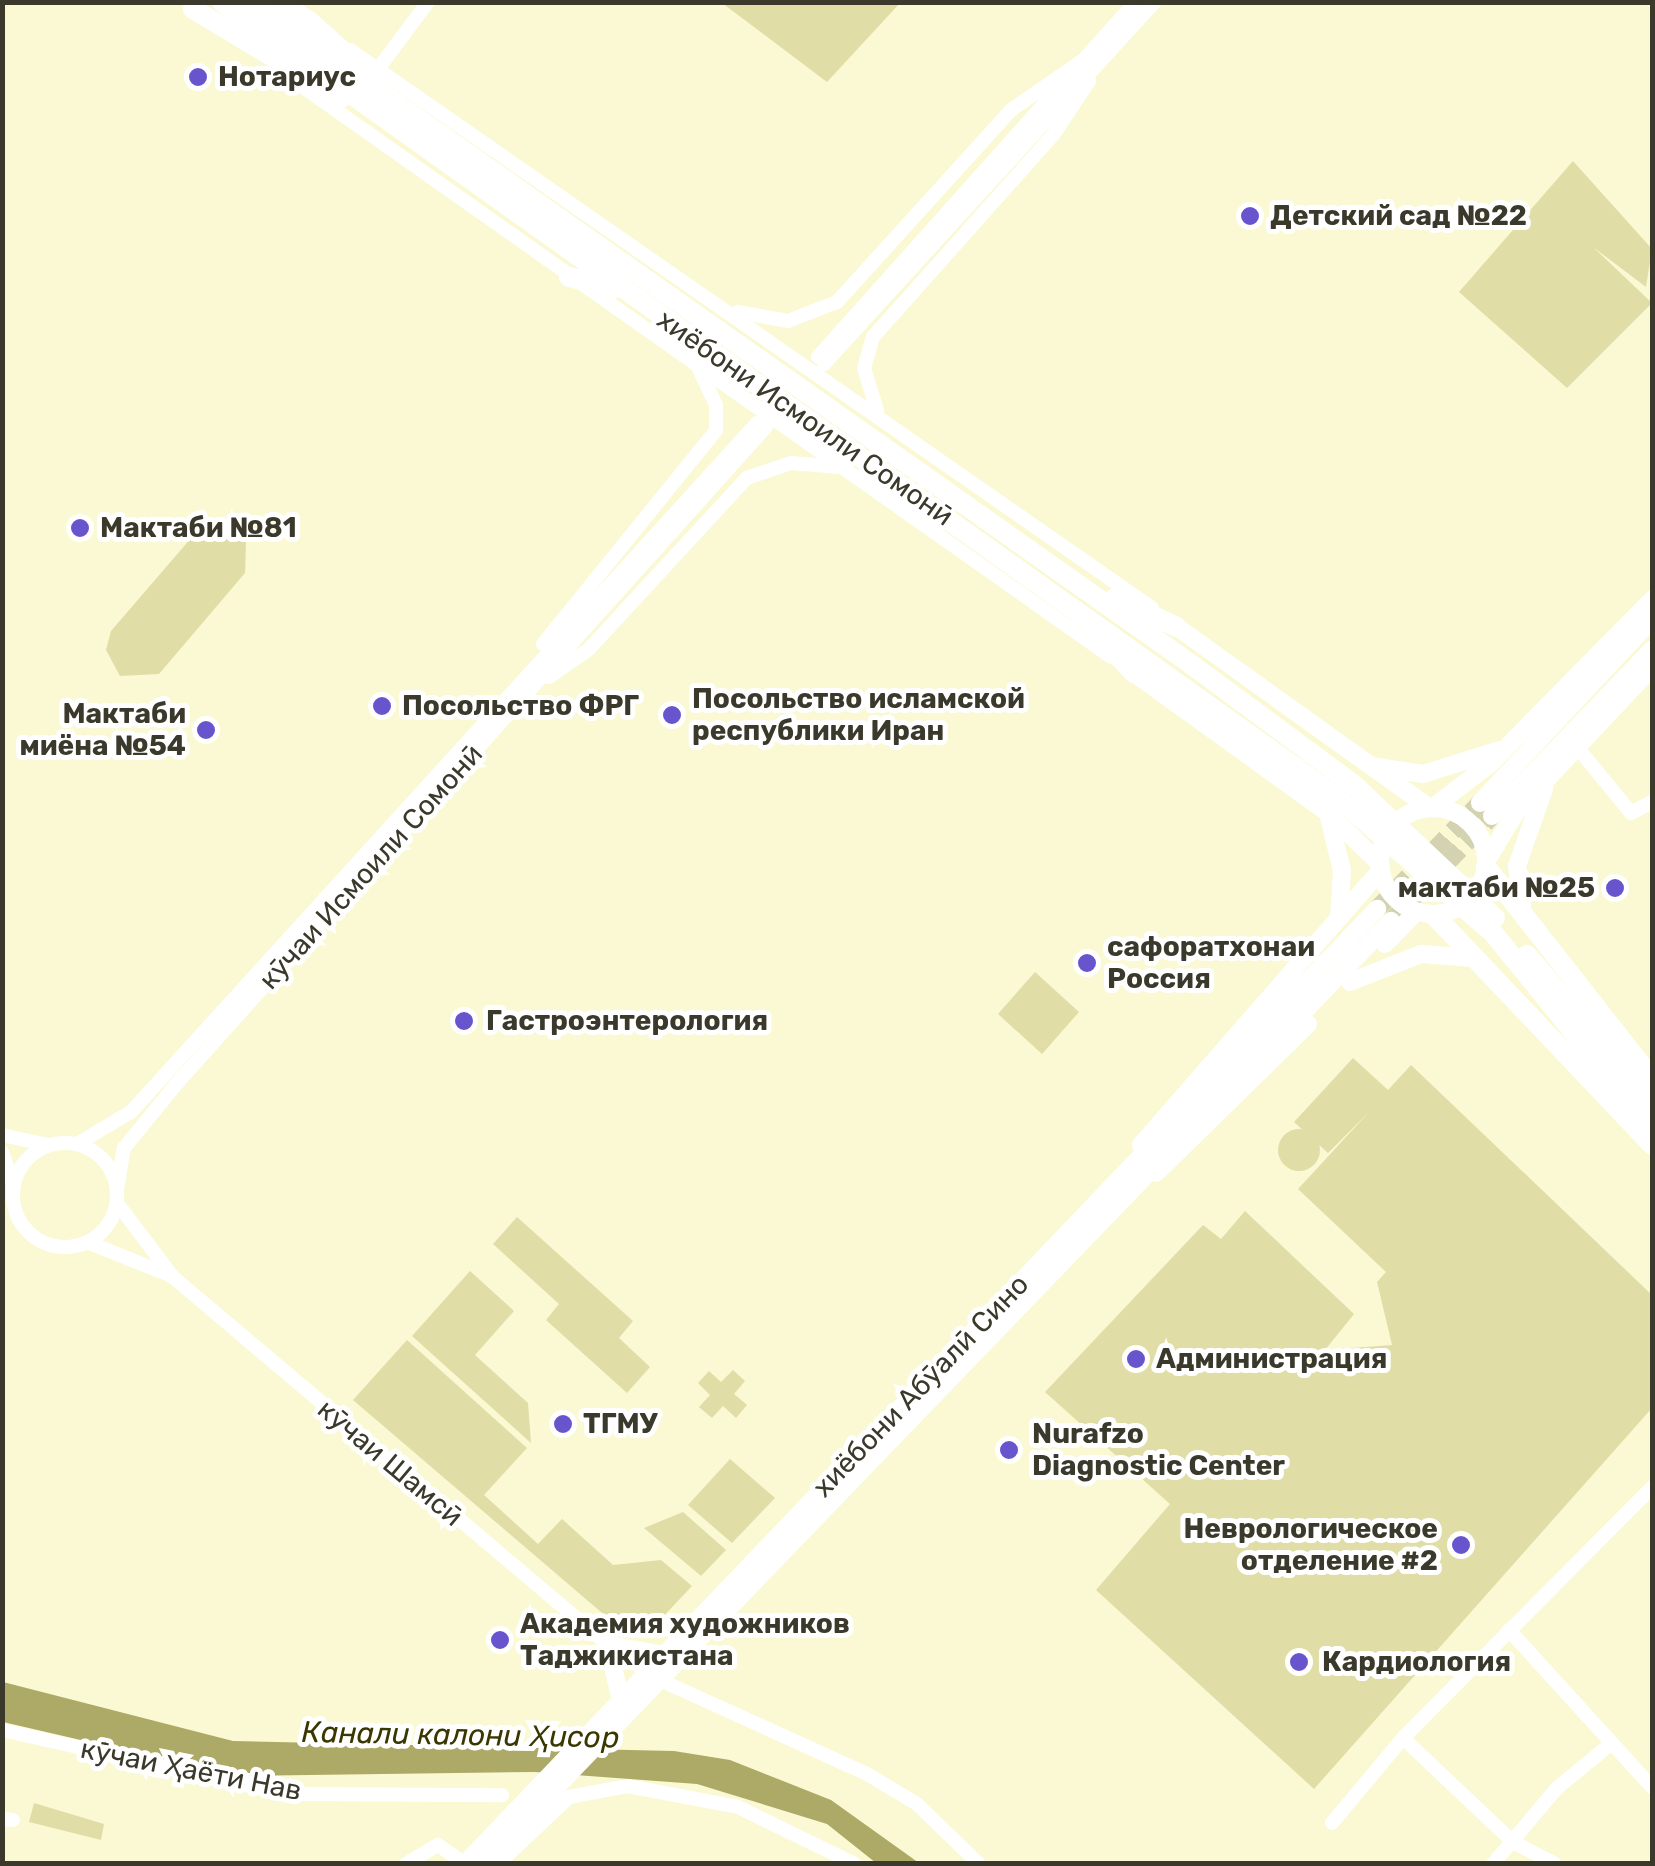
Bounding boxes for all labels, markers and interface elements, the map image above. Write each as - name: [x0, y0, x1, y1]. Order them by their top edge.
- place label: Нотариус: [218, 60, 356, 94]
- marker: Нотариус: [187, 66, 209, 88]
- place label: Детский сад №22: [1270, 199, 1527, 233]
- marker: Детский сад №22: [1239, 205, 1261, 227]
- street label: хиёбони Исмоили Сомонӣ: [650, 303, 960, 533]
- place label: Мактаби №81: [100, 511, 297, 545]
- marker: Мактаби №81: [69, 517, 91, 539]
- place label: Посольство исламской республики Иран: [692, 682, 1025, 748]
- place label: Посольство ФРГ: [402, 689, 639, 723]
- marker: Посольство ФРГ: [371, 695, 393, 717]
- place label: Мактаби миёна №54: [19, 697, 186, 763]
- marker: Посольство исламской республики Иран: [661, 704, 683, 726]
- marker: Мактаби миёна №54: [195, 719, 217, 741]
- street label: кӯчаи Исмоили Сомонӣ: [252, 738, 490, 996]
- place label: мактаби №25: [1398, 871, 1595, 905]
- marker: мактаби №25: [1604, 877, 1626, 899]
- place label: сафоратхонаи Россия: [1107, 930, 1315, 996]
- marker: сафоратхонаи Россия: [1076, 952, 1098, 974]
- place label: Гастроэнтерология: [486, 1004, 768, 1038]
- marker: Гастроэнтерология: [451, 1008, 477, 1034]
- street label: хиёбони Абӯалӣ Сино: [806, 1268, 1036, 1504]
- place label: Администрация: [1156, 1342, 1387, 1376]
- marker: Администрация: [1125, 1348, 1147, 1370]
- street label: кӯчаи Шамсӣ: [311, 1393, 469, 1533]
- place label: ТГМУ: [583, 1407, 658, 1441]
- marker: ТГМУ: [552, 1413, 574, 1435]
- place label: Nurafzo Diagnostic Center: [1032, 1417, 1285, 1483]
- marker: Nurafzo Diagnostic Center: [996, 1437, 1022, 1463]
- place label: Неврологическое отделение #2: [1183, 1512, 1438, 1578]
- marker: Неврологическое отделение #2: [1448, 1532, 1474, 1558]
- place label: Академия художников Таджикистана: [520, 1607, 850, 1673]
- marker: Академия художников Таджикистана: [489, 1629, 511, 1651]
- place label: Кардиология: [1322, 1645, 1511, 1679]
- marker: Кардиология: [1286, 1649, 1312, 1675]
- water label: Канали калони Ҳисор: [301, 1714, 619, 1756]
- street label: кӯчаи Ҳаёти Нав: [78, 1732, 304, 1808]

